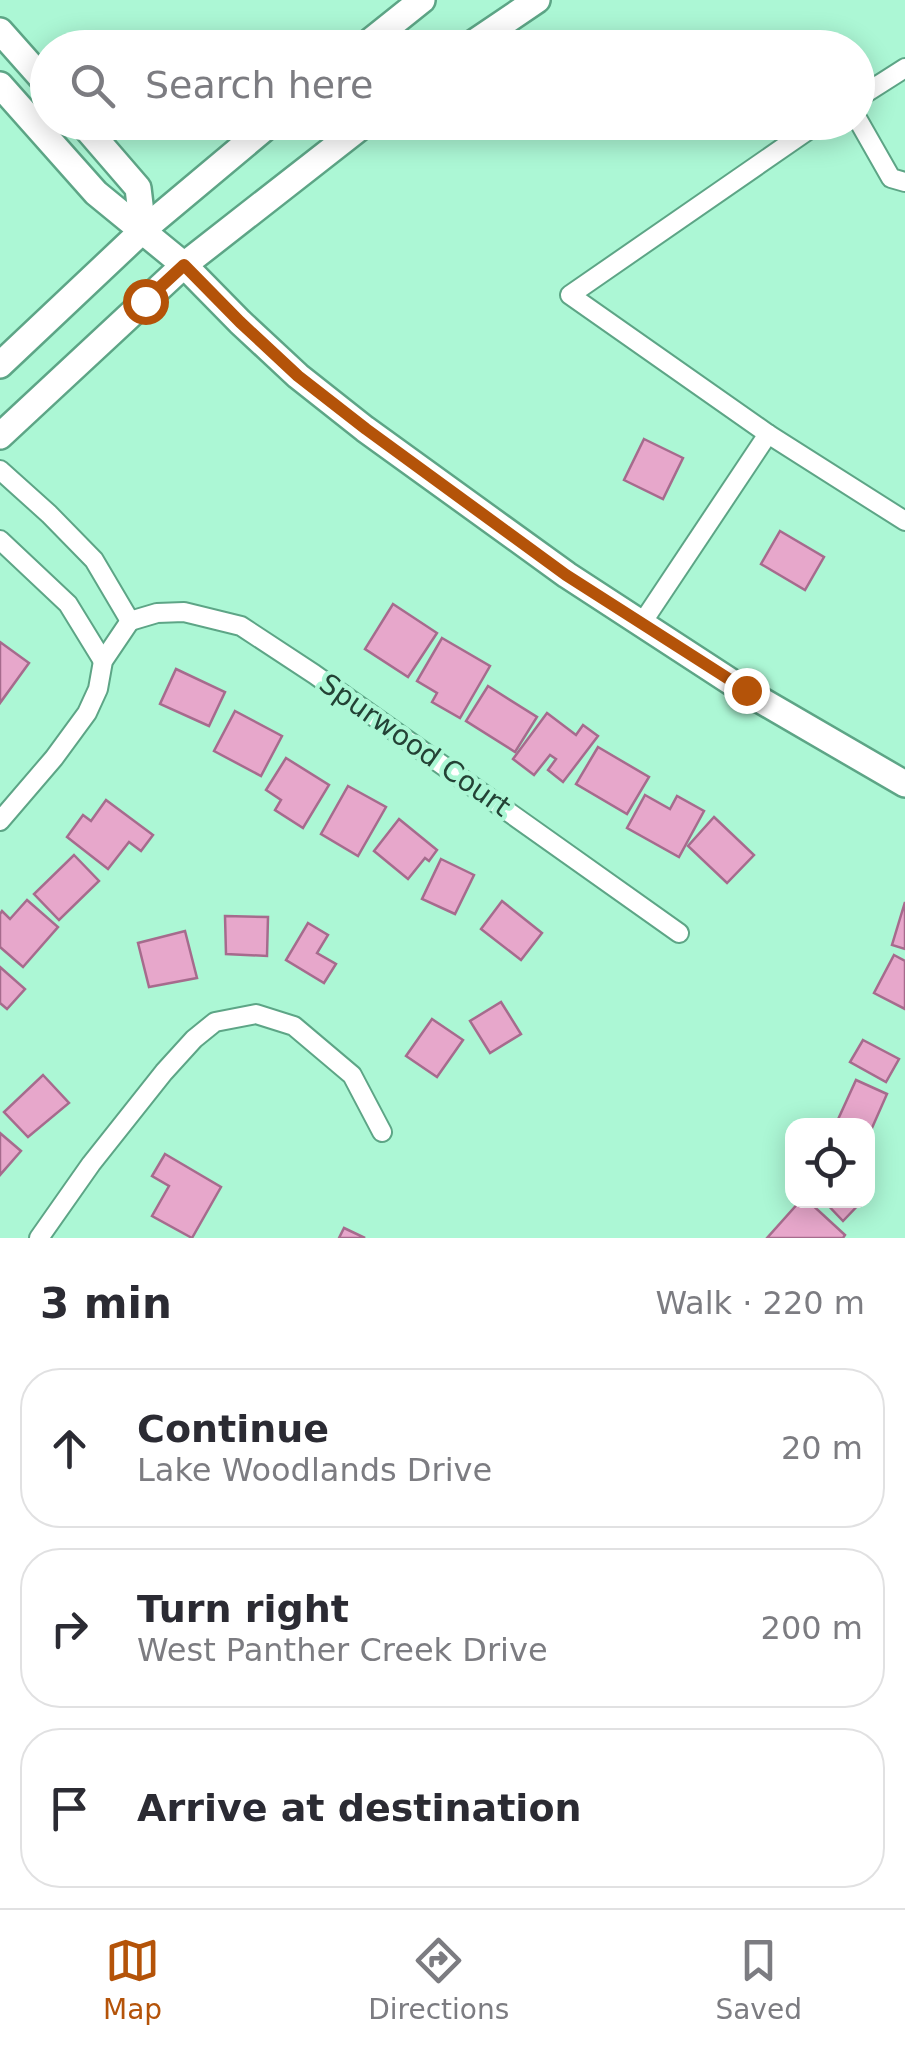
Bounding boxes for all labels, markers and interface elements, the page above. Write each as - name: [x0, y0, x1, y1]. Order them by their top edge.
- search box: [30, 30, 875, 140]
- icon: search: [65, 58, 120, 113]
- text: Search here: [145, 63, 373, 107]
- route start: [123, 279, 169, 325]
- street label: Spurwood Court: [313, 667, 517, 823]
- route end: [724, 668, 770, 714]
- map controls: [785, 1118, 875, 1208]
- button: locate: [785, 1118, 875, 1208]
- text: 3 min: [40, 1279, 172, 1328]
- text: Walk · 220 m: [655, 1284, 865, 1322]
- text: Continue: [137, 1407, 329, 1451]
- icon: ahead: [42, 1421, 97, 1476]
- text: 20 m: [781, 1429, 863, 1467]
- text: Lake Woodlands Drive: [137, 1451, 492, 1489]
- text: Turn right: [137, 1587, 349, 1631]
- icon: right: [42, 1601, 97, 1656]
- text: 200 m: [761, 1609, 863, 1647]
- text: West Panther Creek Drive: [137, 1631, 548, 1669]
- icon: arrive: [42, 1781, 97, 1836]
- text: Arrive at destination: [137, 1786, 582, 1830]
- tab: Map: [103, 1933, 162, 2026]
- tab: Directions: [368, 1933, 509, 2026]
- tab: Saved: [715, 1933, 802, 2026]

